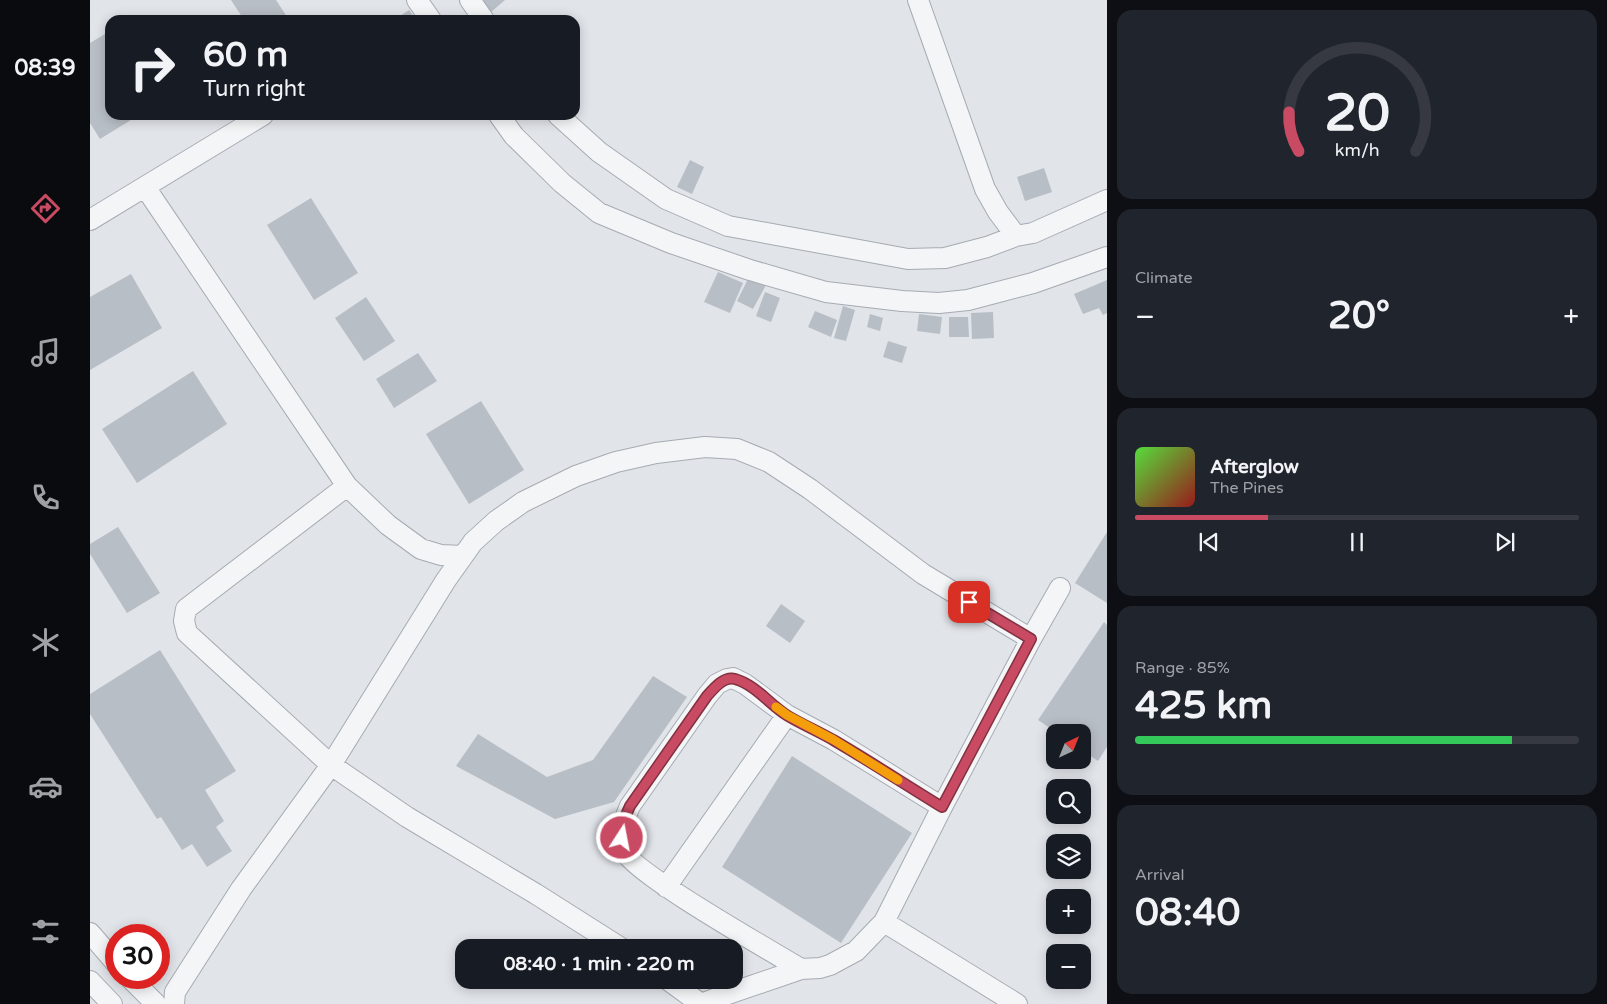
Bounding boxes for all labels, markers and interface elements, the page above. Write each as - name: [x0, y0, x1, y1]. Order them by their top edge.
- text: 60 m: [203, 34, 288, 76]
- icon: right: [120, 35, 185, 100]
- text: 08:39: [15, 55, 75, 81]
- text: Turn right: [203, 76, 305, 102]
- text: 20: [1324, 82, 1390, 145]
- text: km/h: [1335, 140, 1379, 161]
- icon: directions: [28, 191, 63, 226]
- text: Climate: [1135, 268, 1193, 288]
- text: 20°: [1328, 293, 1390, 339]
- text: −: [1135, 300, 1155, 334]
- text: +: [1563, 300, 1579, 334]
- icon: music: [28, 335, 63, 370]
- text: Afterglow: [1210, 456, 1299, 478]
- text: The Pines: [1210, 478, 1284, 498]
- icon: phone: [28, 480, 63, 515]
- icon: previous: [1195, 528, 1223, 556]
- icon: pause: [1343, 528, 1371, 556]
- icon: next: [1491, 528, 1519, 556]
- pin: [948, 581, 990, 623]
- icon: arrive: [955, 588, 983, 616]
- icon: climate: [28, 625, 63, 660]
- text: Range · 85%: [1135, 658, 1230, 678]
- text: 425 km: [1135, 683, 1272, 729]
- north arrow: [1046, 724, 1091, 769]
- map controls: [1046, 724, 1091, 989]
- icon: car: [28, 769, 63, 804]
- button: search: [1046, 779, 1091, 824]
- position arrow: [595, 811, 647, 863]
- button: layers: [1046, 834, 1091, 879]
- text: Arrival: [1135, 865, 1184, 885]
- button: +: [1046, 889, 1091, 934]
- text: 08:40: [1135, 890, 1240, 936]
- icon: filters: [28, 914, 63, 949]
- speed limit sign: 30: [105, 924, 170, 989]
- button: −: [1046, 944, 1091, 989]
- text: 08:40 · 1 min · 220 m: [503, 953, 695, 975]

